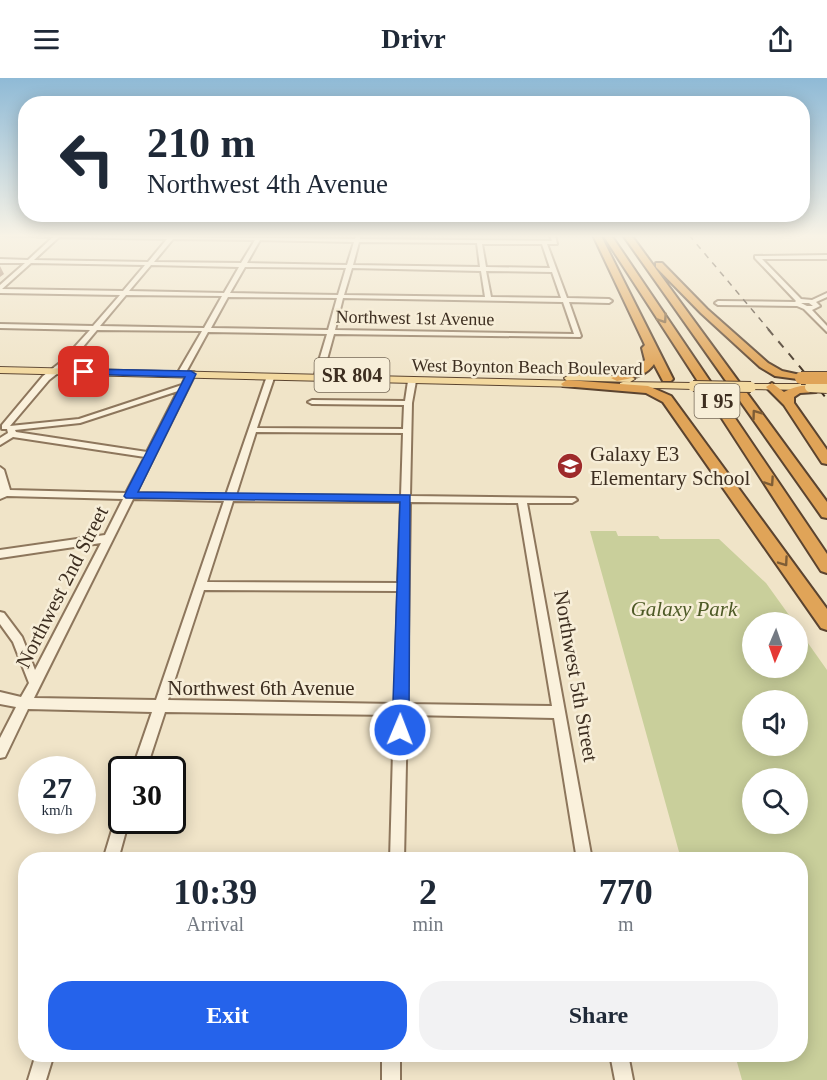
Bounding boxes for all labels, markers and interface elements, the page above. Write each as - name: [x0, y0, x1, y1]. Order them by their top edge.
- icon: menu: [30, 23, 63, 56]
- icon: share: [764, 23, 797, 56]
- text: Drivr: [381, 24, 446, 54]
- icon: left: [48, 120, 126, 198]
- text: 210 m: [147, 120, 256, 166]
- text: Northwest 4th Avenue: [147, 169, 388, 199]
- street label: Northwest 1st Avenue: [336, 307, 494, 329]
- one-way arrow: [656, 312, 667, 323]
- pin: [58, 346, 109, 397]
- icon: arrive: [67, 355, 100, 388]
- street label: West Boynton Beach Boulevard: [411, 355, 643, 379]
- road number: SR 804: [314, 358, 389, 392]
- road number: I 95: [694, 384, 740, 418]
- one-way arrow: [752, 410, 763, 421]
- place label: Galaxy E3 Elementary School: [590, 442, 751, 490]
- school or university icon: Galaxy E3 Elementary School: [555, 451, 585, 481]
- one-way arrow: [763, 475, 774, 486]
- street label: Northwest 2nd Street: [11, 502, 113, 672]
- one-way arrow: [777, 555, 788, 566]
- street label: Northwest 5th Street: [549, 588, 603, 764]
- park label: Galaxy Park: [631, 597, 738, 621]
- north arrow: [742, 612, 808, 678]
- map controls: [742, 612, 808, 834]
- street label: Northwest 6th Avenue: [167, 676, 355, 700]
- button: sound: [742, 690, 808, 756]
- position arrow: [368, 698, 432, 762]
- speed limit sign: 30: [108, 756, 186, 834]
- button: search: [742, 768, 808, 834]
- text: 27: [42, 771, 72, 804]
- text: km/h: [42, 802, 72, 818]
- text: 10:39: [173, 872, 257, 912]
- text: 2: [419, 872, 437, 912]
- text: 770: [599, 872, 653, 912]
- text: Arrival: [186, 913, 244, 935]
- text: min: [412, 913, 444, 935]
- text: m: [618, 913, 634, 935]
- button: Exit: [48, 981, 407, 1050]
- button: Share: [419, 981, 778, 1050]

